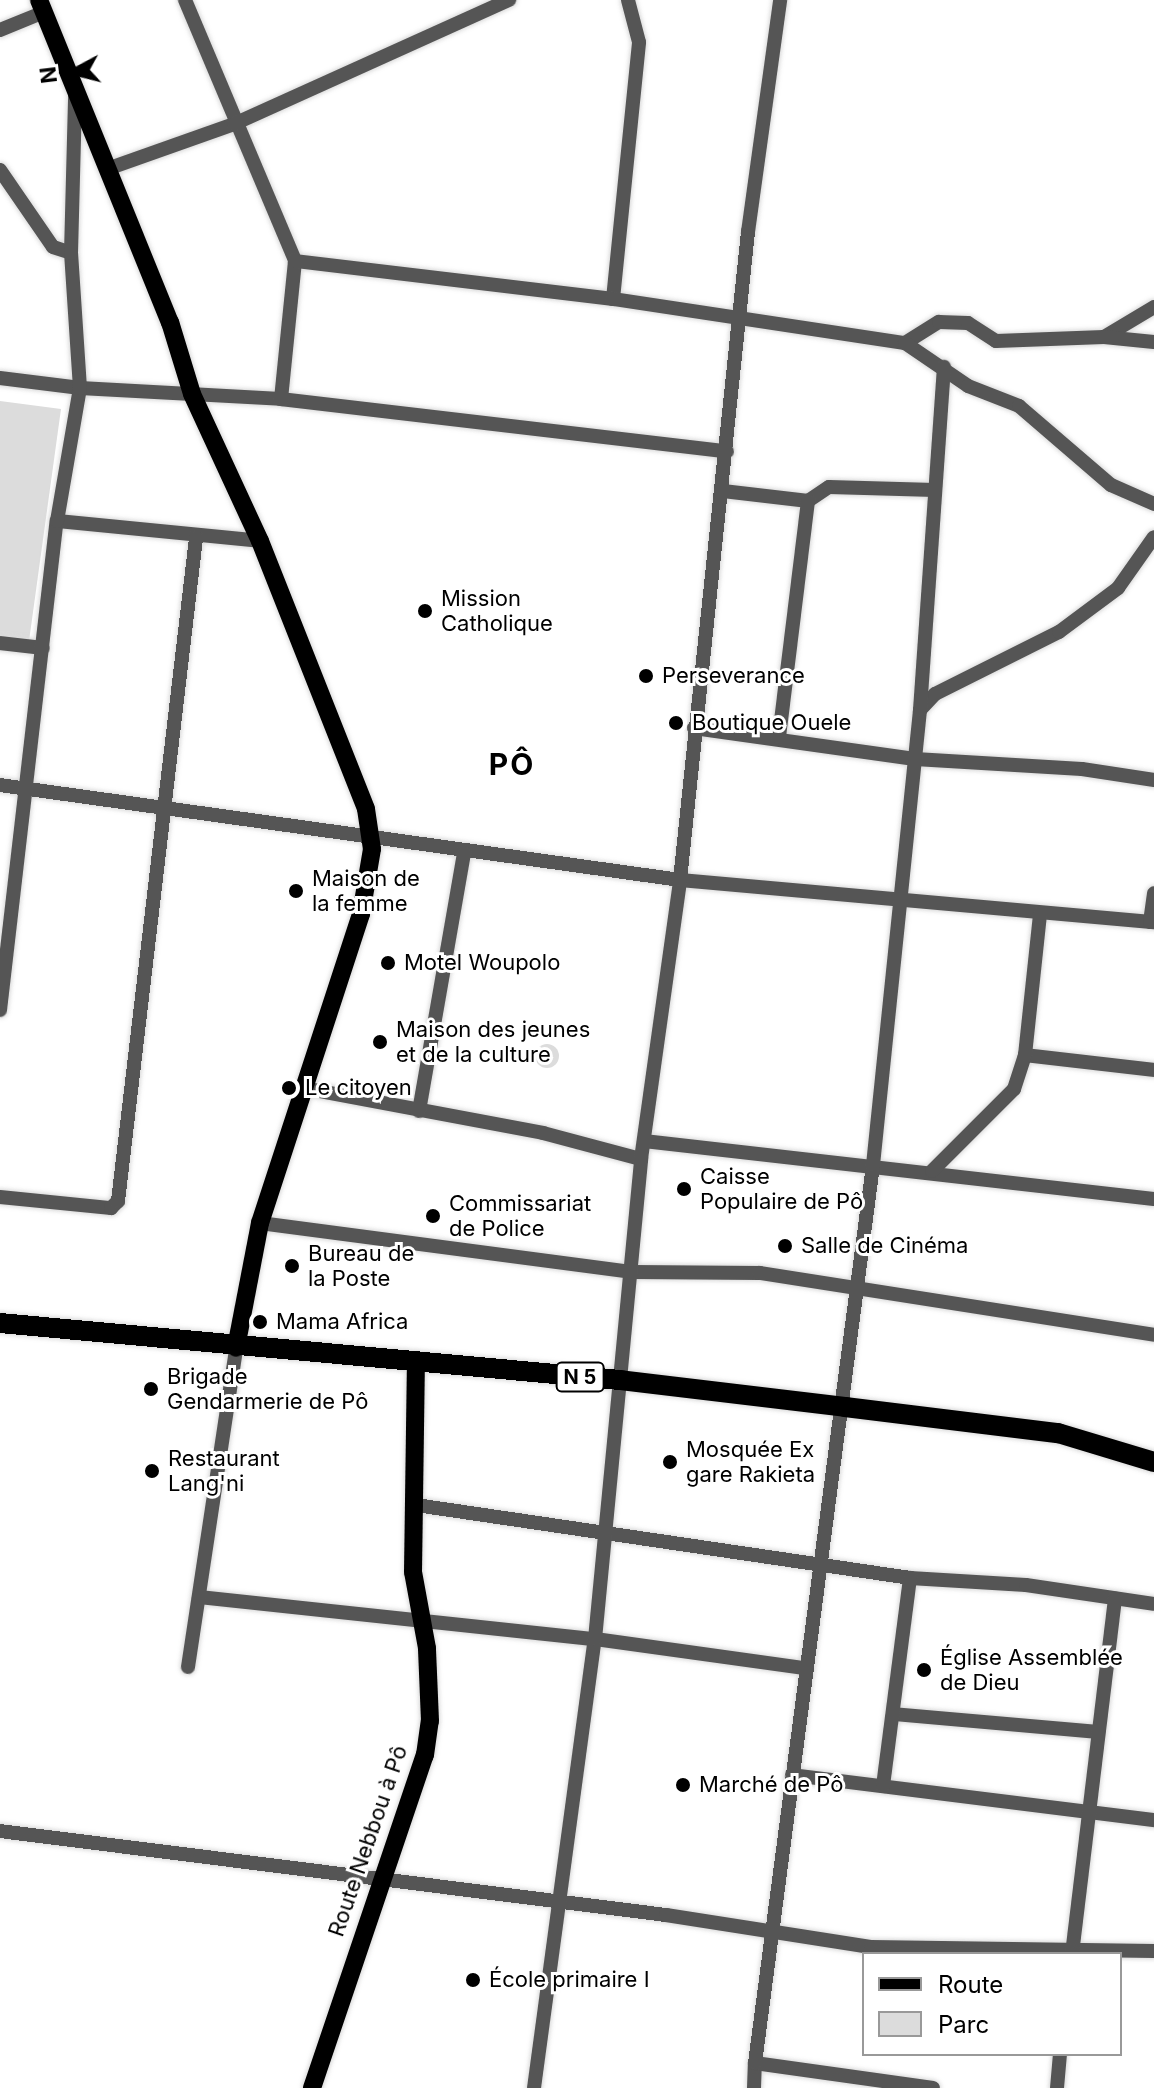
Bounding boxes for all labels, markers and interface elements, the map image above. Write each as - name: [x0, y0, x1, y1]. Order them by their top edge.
- north arrow: [32, 32, 112, 112]
- text: N: [34, 65, 62, 85]
- place label: Mission Catholique: [441, 585, 553, 636]
- marker: Mission Catholique: [416, 602, 434, 620]
- place label: Perseverance: [662, 663, 805, 689]
- marker: Perseverance: [637, 667, 655, 685]
- place label: Boutique Ouele: [692, 710, 851, 736]
- marker: Boutique Ouele: [667, 714, 685, 732]
- district label: PÔ: [489, 746, 535, 782]
- place label: Maison de la femme: [312, 865, 420, 916]
- marker: Maison de la femme: [287, 882, 305, 900]
- place label: Motel Woupolo: [404, 950, 560, 976]
- marker: Motel Woupolo: [379, 954, 397, 972]
- place label: Maison des jeunes et de la culture: [396, 1016, 590, 1068]
- marker: Maison des jeunes et de la culture: [371, 1033, 389, 1051]
- place label: Le citoyen: [305, 1075, 412, 1101]
- marker: Le citoyen: [280, 1079, 298, 1097]
- place label: Caisse Populaire de Pô: [700, 1163, 863, 1214]
- marker: Caisse Populaire de Pô: [675, 1180, 693, 1198]
- place label: Commissariat de Police: [449, 1190, 591, 1242]
- marker: Commissariat de Police: [424, 1207, 442, 1225]
- place label: Salle de Cinéma: [801, 1233, 968, 1259]
- marker: Salle de Cinéma: [776, 1237, 794, 1255]
- place label: Bureau de la Poste: [308, 1240, 414, 1292]
- marker: Bureau de la Poste: [283, 1257, 301, 1275]
- place label: Mama Africa: [276, 1309, 408, 1335]
- marker: Mama Africa: [251, 1313, 269, 1331]
- road number: N 5: [554, 1361, 606, 1393]
- place label: Brigade Gendarmerie de Pô: [167, 1363, 368, 1414]
- marker: Brigade Gendarmerie de Pô: [142, 1380, 160, 1398]
- place label: Mosquée Ex gare Rakieta: [686, 1436, 815, 1488]
- place label: Restaurant Lang'ni: [168, 1445, 280, 1496]
- marker: Mosquée Ex gare Rakieta: [661, 1453, 679, 1471]
- marker: Restaurant Lang'ni: [143, 1462, 161, 1480]
- place label: Église Assemblée de Dieu: [940, 1644, 1123, 1696]
- marker: Église Assemblée de Dieu: [915, 1661, 933, 1679]
- street label: Route Nebbou à Pô: [323, 1742, 413, 1940]
- place label: Marché de Pô: [699, 1772, 843, 1798]
- marker: Marché de Pô: [674, 1776, 692, 1794]
- legend: [862, 1952, 1122, 2056]
- place label: École primaire I: [489, 1967, 650, 1993]
- text: Route: [938, 1970, 1003, 1999]
- marker: École primaire I: [464, 1971, 482, 1989]
- text: Parc: [938, 2010, 989, 2039]

